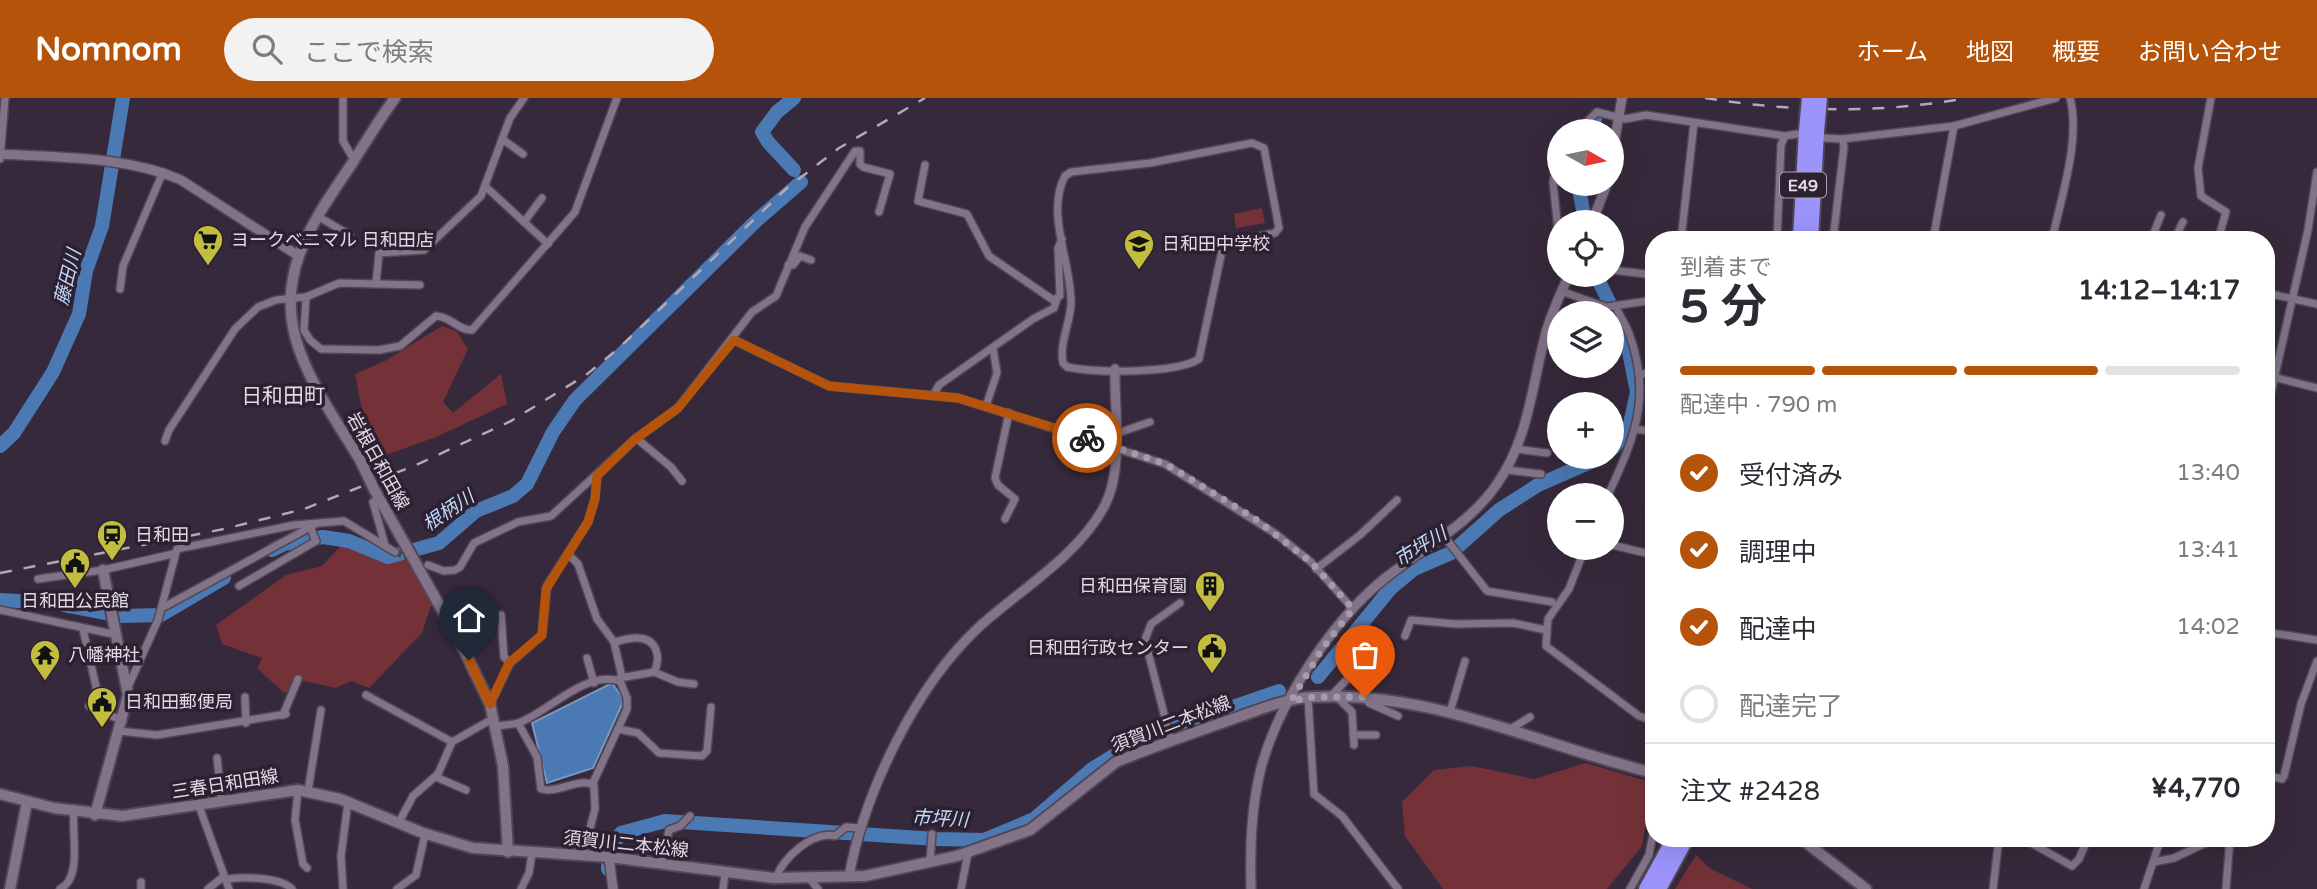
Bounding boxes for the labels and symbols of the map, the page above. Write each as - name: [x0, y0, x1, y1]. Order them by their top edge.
- north arrow: [1547, 119, 1624, 196]
- road number: E49: [1780, 172, 1826, 198]
- supermarket icon: ヨークベニマル 日和田店: [191, 223, 225, 267]
- school or university icon: 日和田中学校: [1122, 227, 1156, 271]
- place label: ヨークベニマル 日和田店: [231, 229, 434, 251]
- place label: 日和田中学校: [1162, 233, 1270, 255]
- water label: 藤田川: [50, 245, 86, 308]
- district label: 日和田町: [241, 384, 325, 409]
- courier: [1052, 403, 1122, 473]
- street label: 岩根日和田線: [342, 408, 414, 514]
- water label: 根柄川: [419, 485, 480, 536]
- station icon: 日和田: [95, 518, 129, 562]
- water label: 市坪川: [1390, 522, 1452, 571]
- place label: 日和田: [135, 524, 189, 546]
- public building icon: 日和田公民館: [58, 546, 92, 590]
- building icon: 日和田保育園: [1193, 569, 1227, 613]
- place label: 日和田保育園: [1079, 575, 1187, 597]
- pin: [439, 588, 499, 660]
- place label: 日和田公民館: [21, 590, 129, 612]
- pin: [1335, 625, 1395, 697]
- public building icon: 日和田行政センター: [1195, 631, 1229, 675]
- place label: 日和田行政センター: [1027, 637, 1189, 659]
- temple icon: 八幡神社: [28, 638, 62, 682]
- place label: 八幡神社: [68, 644, 140, 666]
- public building icon: 日和田郵便局: [85, 685, 119, 729]
- place label: 日和田郵便局: [125, 691, 233, 713]
- street label: 須賀川二本松線: [1108, 691, 1234, 757]
- street label: 三春日和田線: [170, 765, 280, 803]
- water label: 市坪川: [911, 807, 971, 832]
- street label: 須賀川二本松線: [562, 826, 690, 862]

